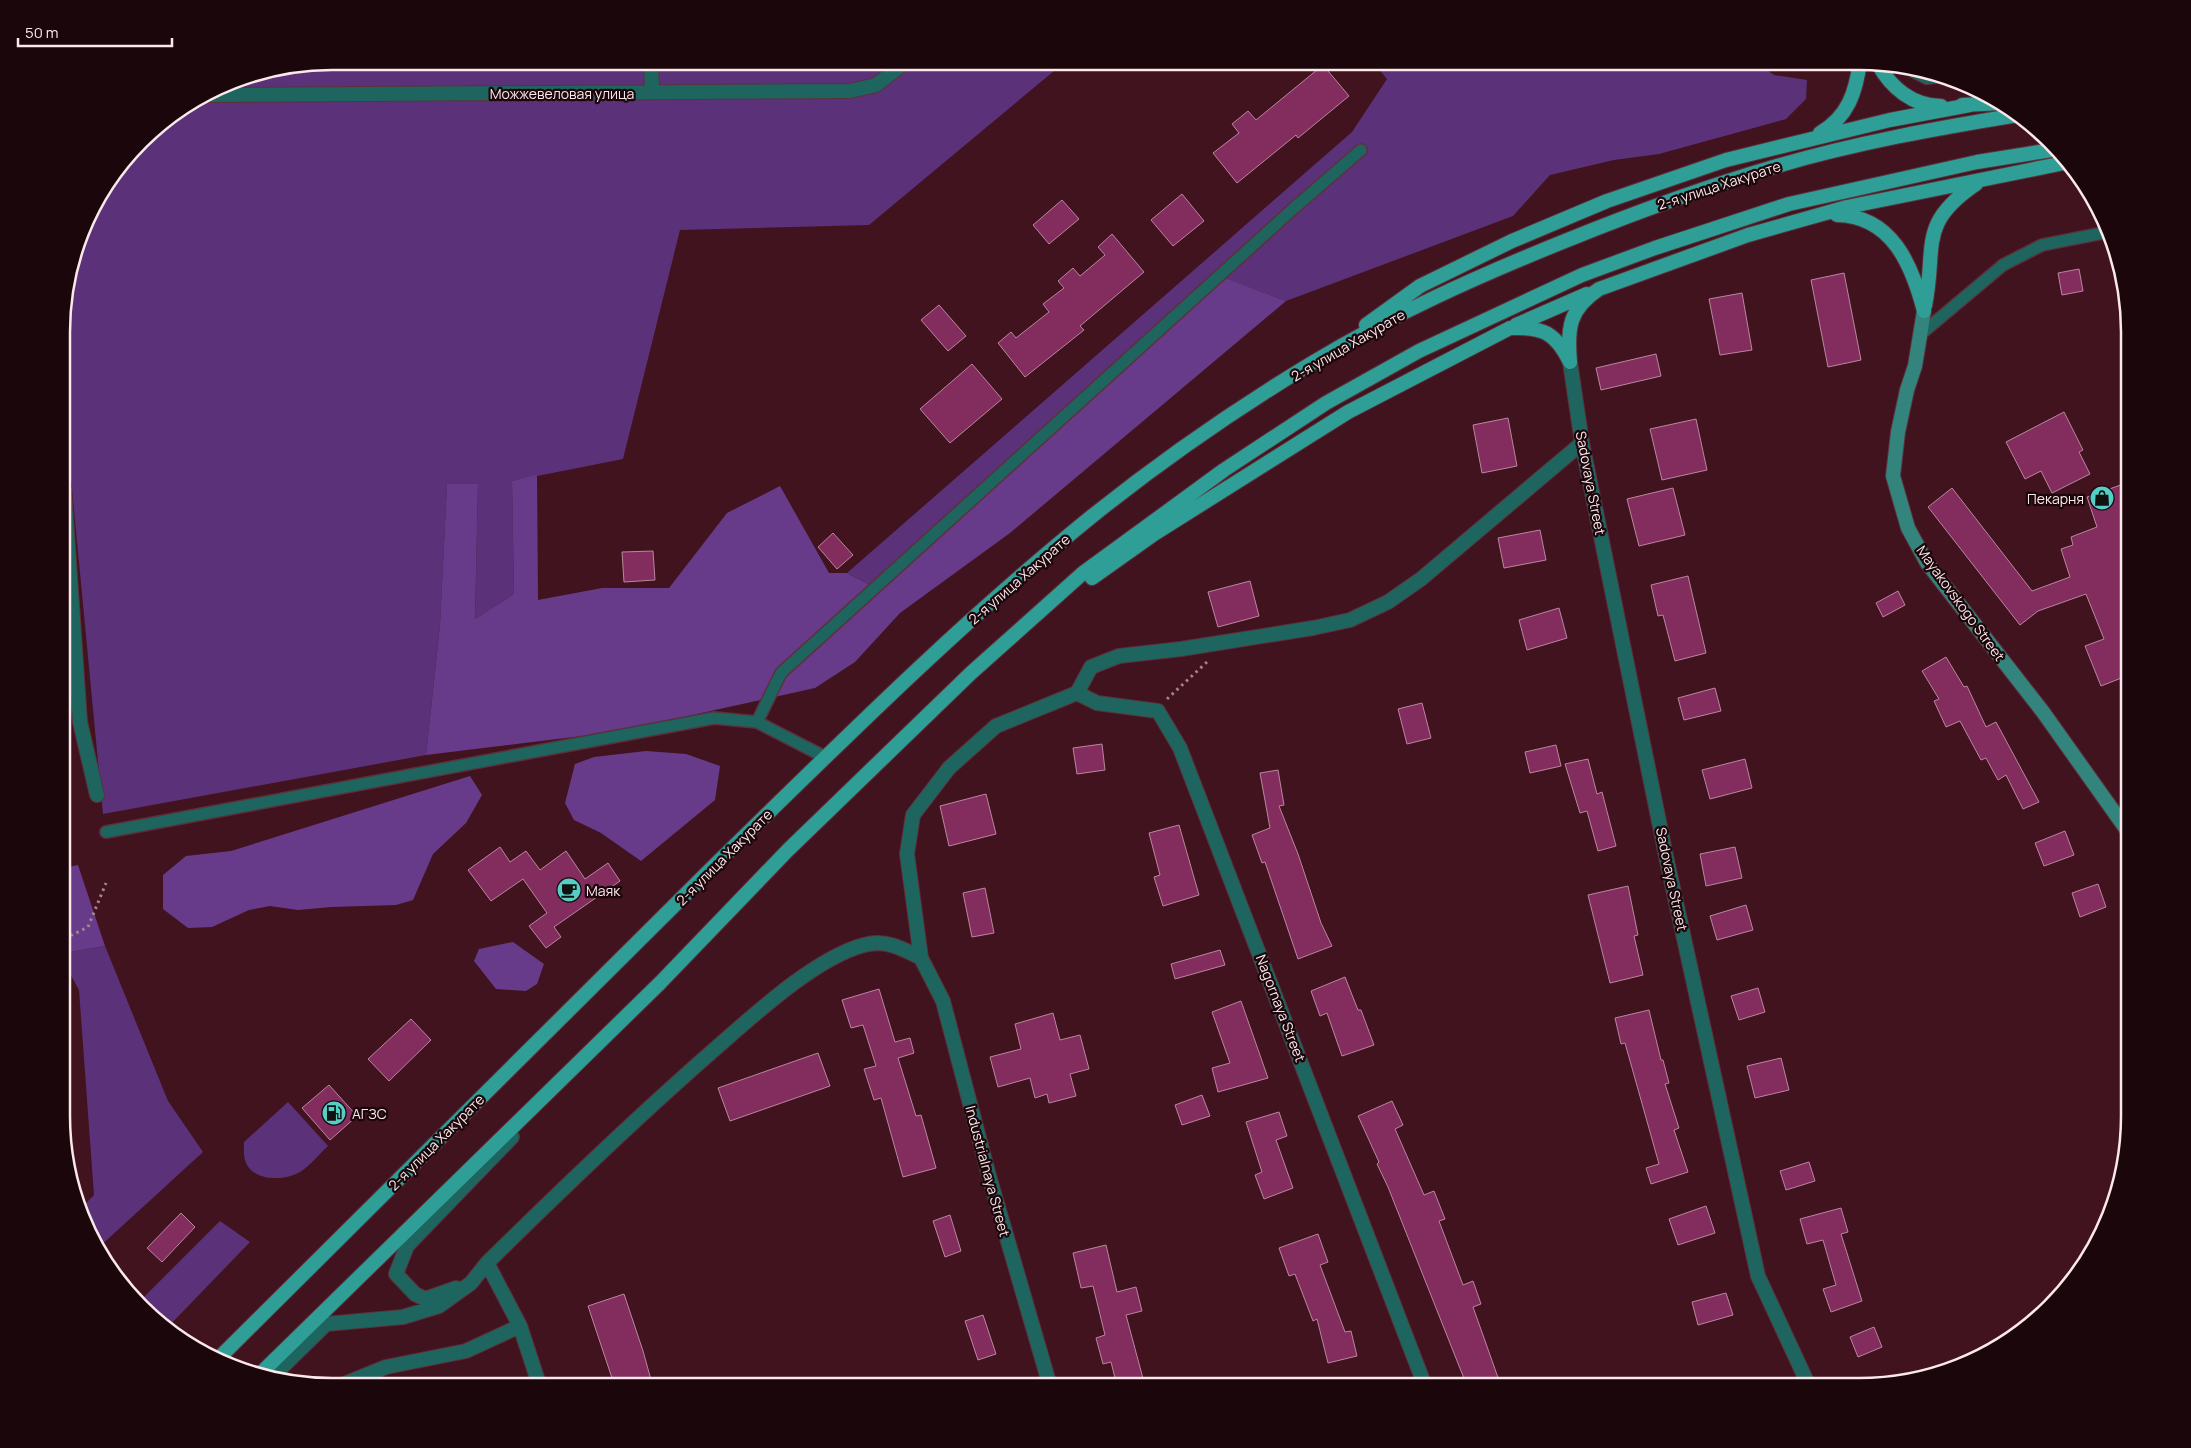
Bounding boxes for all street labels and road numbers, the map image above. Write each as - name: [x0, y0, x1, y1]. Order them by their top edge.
- street label: Можжевеловая улица: [490, 84, 634, 103]
- street label: 2-я улица Хакурате: [1655, 156, 1783, 214]
- street label: 2-я улица Хакурате: [1288, 305, 1408, 385]
- street label: Sadovaya Street: [1572, 429, 1610, 537]
- street label: 2-я улица Хакурате: [964, 530, 1074, 628]
- street label: Mayakovskogo Street: [1913, 541, 2010, 665]
- street label: 2-я улица Хакурате: [672, 805, 776, 909]
- street label: Sadovaya Street: [1652, 825, 1692, 933]
- street label: Nagornaya Street: [1252, 952, 1310, 1065]
- street label: 2-я улица Хакурате: [384, 1090, 488, 1194]
- street label: Industrialnaya Street: [961, 1103, 1015, 1239]

